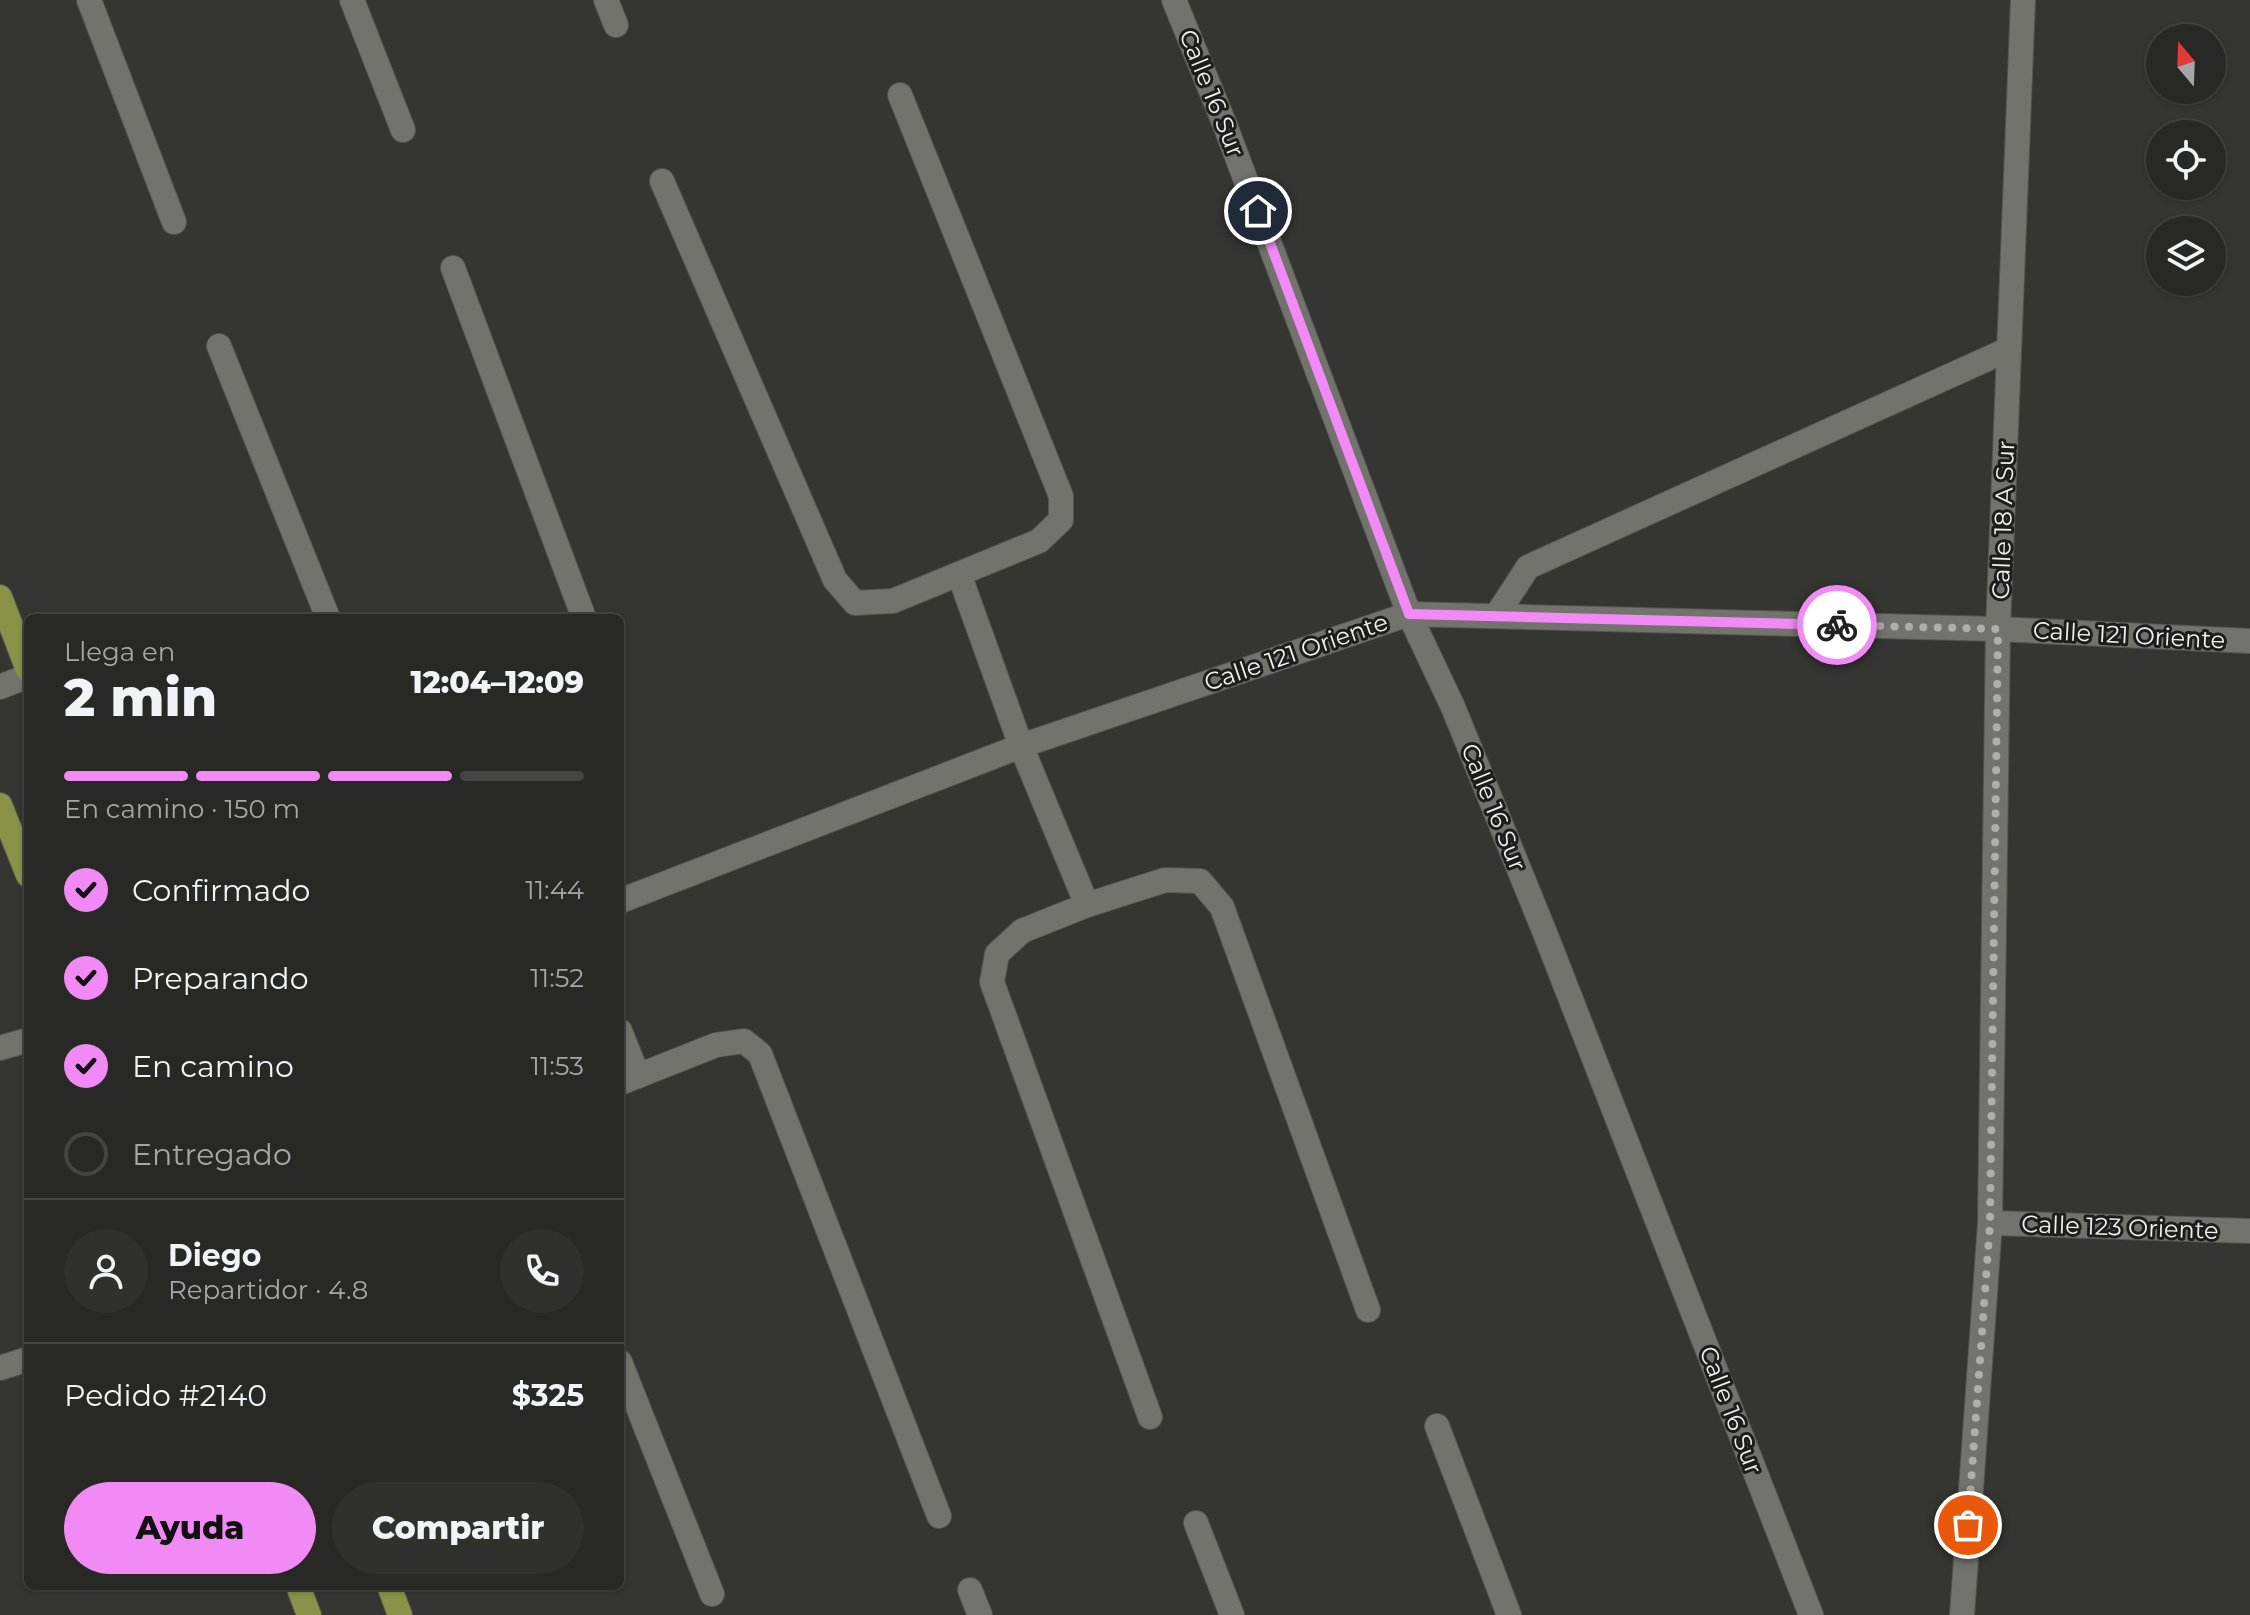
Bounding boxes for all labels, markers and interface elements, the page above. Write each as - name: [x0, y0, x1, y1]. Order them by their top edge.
- north arrow: [2146, 24, 2226, 104]
- map controls: [2146, 24, 2226, 296]
- street label: Calle 16 Sur: [1173, 25, 1251, 161]
- button: locate: [2146, 120, 2226, 200]
- pin: [1224, 177, 1292, 245]
- icon: home: [1236, 189, 1280, 233]
- button: layers: [2146, 216, 2226, 296]
- street label: Calle 18 A Sur: [1986, 440, 2020, 600]
- courier: [1797, 585, 1877, 665]
- icon: bike: [1815, 603, 1859, 647]
- street label: Calle 121 Oriente: [1200, 607, 1392, 697]
- street label: Calle 121 Oriente: [2032, 615, 2226, 655]
- text: Llega en: [64, 636, 175, 668]
- text: 12:04–12:09: [411, 664, 584, 701]
- text: 2 min: [64, 666, 217, 729]
- street label: Calle 16 Sur: [1455, 739, 1533, 875]
- text: En camino · 150 m: [64, 793, 300, 825]
- icon: check: [64, 868, 108, 912]
- text: Confirmado: [132, 872, 310, 909]
- text: 11:44: [525, 874, 584, 906]
- icon: check: [64, 956, 108, 1000]
- text: Preparando: [132, 960, 309, 997]
- text: 11:52: [530, 962, 584, 994]
- icon: check: [64, 1044, 108, 1088]
- text: En camino: [132, 1048, 294, 1085]
- text: 11:53: [530, 1050, 584, 1082]
- text: Entregado: [132, 1136, 292, 1173]
- street label: Calle 123 Oriente: [2021, 1209, 2219, 1245]
- button: person: [64, 1229, 148, 1313]
- button: phone: [500, 1229, 584, 1313]
- text: Diego: [168, 1237, 261, 1274]
- text: Repartidor · 4.8: [168, 1274, 368, 1306]
- street label: Calle 16 Sur: [1693, 1342, 1769, 1478]
- text: Pedido #2140: [64, 1377, 267, 1414]
- text: $325: [512, 1377, 584, 1414]
- button: Ayuda: [64, 1482, 316, 1574]
- button: Compartir: [332, 1482, 584, 1574]
- pin: [1934, 1491, 2002, 1559]
- icon: bag: [1946, 1503, 1990, 1547]

